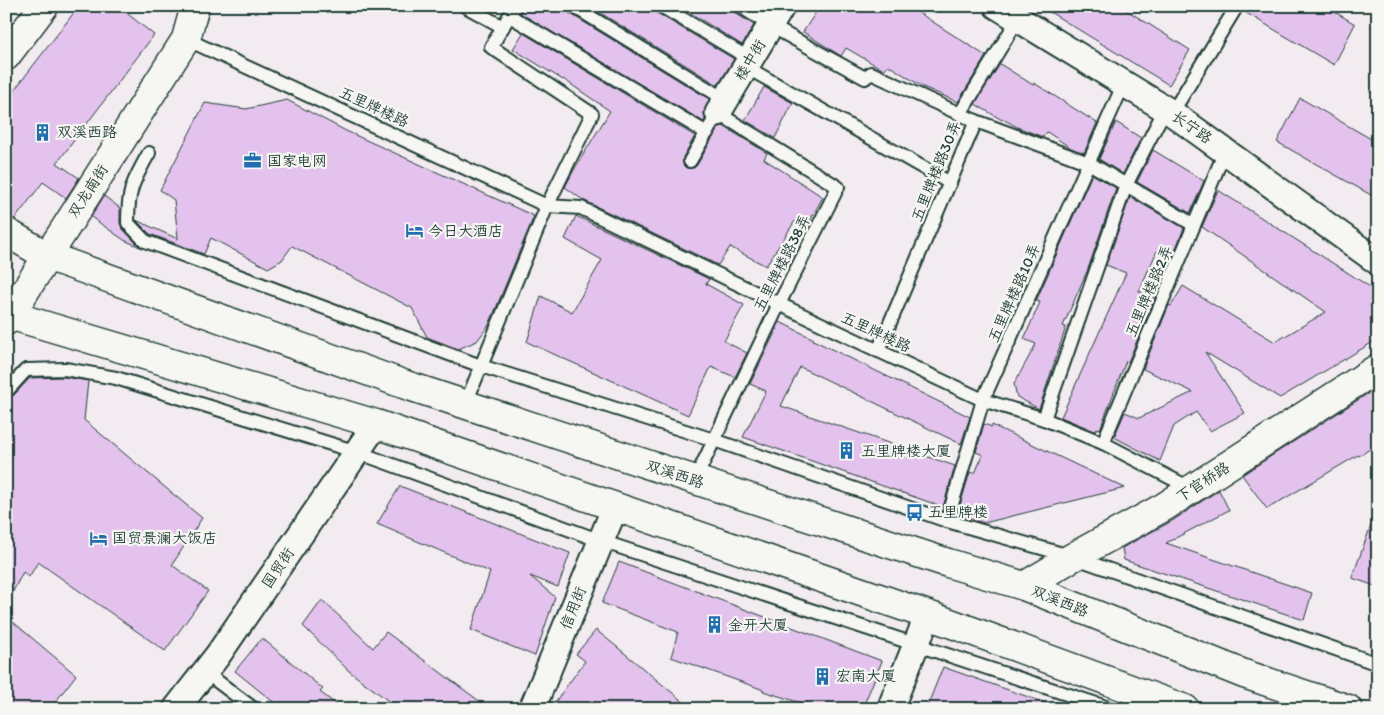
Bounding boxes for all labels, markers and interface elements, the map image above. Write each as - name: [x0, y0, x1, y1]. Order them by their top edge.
- street label: 楼中街: [731, 36, 769, 84]
- street label: 五里牌楼路: [336, 83, 412, 131]
- street label: 长宁路: [1168, 107, 1216, 147]
- street label: 五里牌楼路30弄: [908, 118, 964, 224]
- building icon: 双溪西路: [33, 122, 53, 142]
- place label: 双溪西路: [57, 123, 117, 141]
- office icon: 国家电网: [243, 151, 263, 171]
- place label: 国家电网: [267, 152, 327, 170]
- street label: 双龙南街: [64, 161, 112, 221]
- street label: 五里牌楼路38弄: [750, 212, 814, 314]
- hotel icon: 今日大酒店: [404, 221, 424, 241]
- place label: 今日大酒店: [428, 222, 503, 240]
- street label: 五里牌楼路10弄: [984, 241, 1044, 345]
- street label: 五里牌楼路2弄: [1122, 242, 1176, 340]
- street label: 五里牌楼路: [838, 308, 914, 356]
- building icon: 五里牌楼大厦: [837, 441, 857, 461]
- place label: 五里牌楼大厦: [861, 442, 951, 460]
- street label: 双溪西路: [644, 456, 706, 492]
- street label: 下官桥路: [1173, 458, 1233, 506]
- bus stop icon: 五里牌楼: [904, 502, 924, 522]
- place label: 五里牌楼: [928, 503, 988, 521]
- hotel icon: 国贸景澜大饭店: [88, 528, 108, 548]
- place label: 国贸景澜大饭店: [112, 529, 217, 547]
- street label: 国贸街: [258, 544, 298, 592]
- street label: 双溪西路: [1029, 581, 1091, 621]
- street label: 信用街: [556, 584, 590, 632]
- building icon: 金开大厦: [704, 615, 724, 635]
- place label: 金开大厦: [728, 616, 788, 634]
- building icon: 宏南大厦: [812, 666, 832, 686]
- place label: 宏南大厦: [836, 667, 896, 685]

